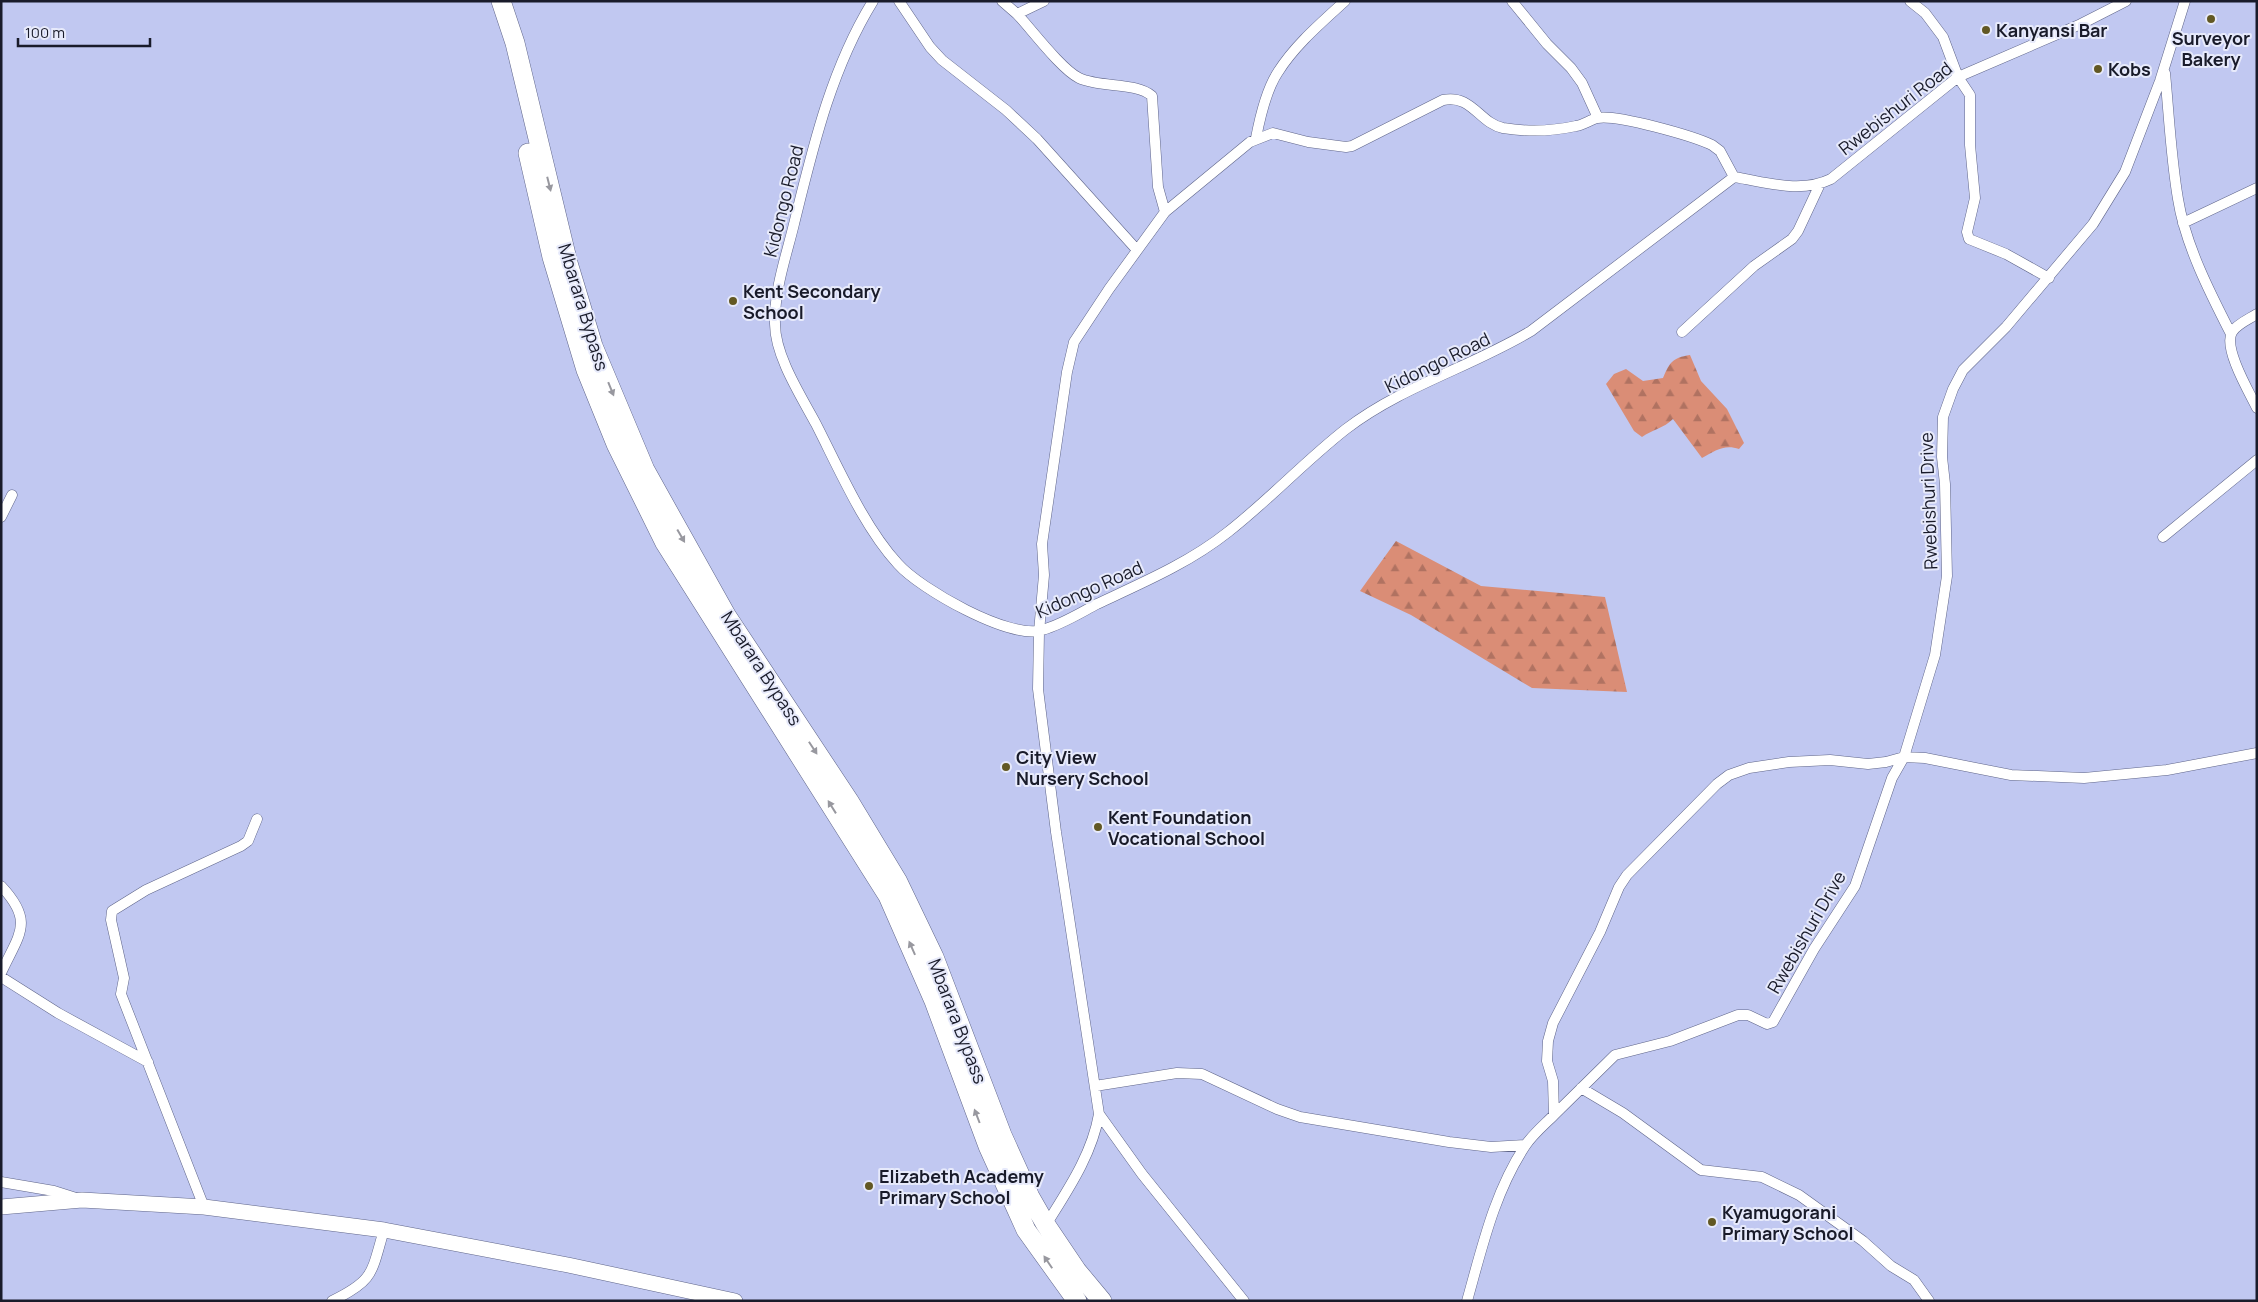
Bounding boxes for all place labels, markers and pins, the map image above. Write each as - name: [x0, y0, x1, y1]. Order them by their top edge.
- marker: Surveyor Bakery: [2205, 13, 2217, 25]
- place label: Kanyansi Bar: [1996, 18, 2108, 42]
- marker: Kanyansi Bar: [1980, 24, 1992, 36]
- place label: Surveyor Bakery: [2172, 26, 2250, 71]
- place label: Kobs: [2108, 57, 2151, 81]
- marker: Kobs: [2092, 63, 2104, 75]
- place label: Kent Secondary School: [743, 279, 881, 324]
- marker: Kent Secondary School: [727, 295, 739, 307]
- place label: City View Nursery School: [1016, 745, 1149, 790]
- marker: City View Nursery School: [1000, 761, 1012, 773]
- place label: Kent Foundation Vocational School: [1108, 805, 1265, 850]
- marker: Kent Foundation Vocational School: [1092, 821, 1104, 833]
- place label: Elizabeth Academy Primary School: [879, 1164, 1044, 1209]
- marker: Elizabeth Academy Primary School: [863, 1180, 875, 1192]
- place label: Kyamugorani Primary School: [1722, 1200, 1854, 1245]
- marker: Kyamugorani Primary School: [1706, 1216, 1718, 1228]

